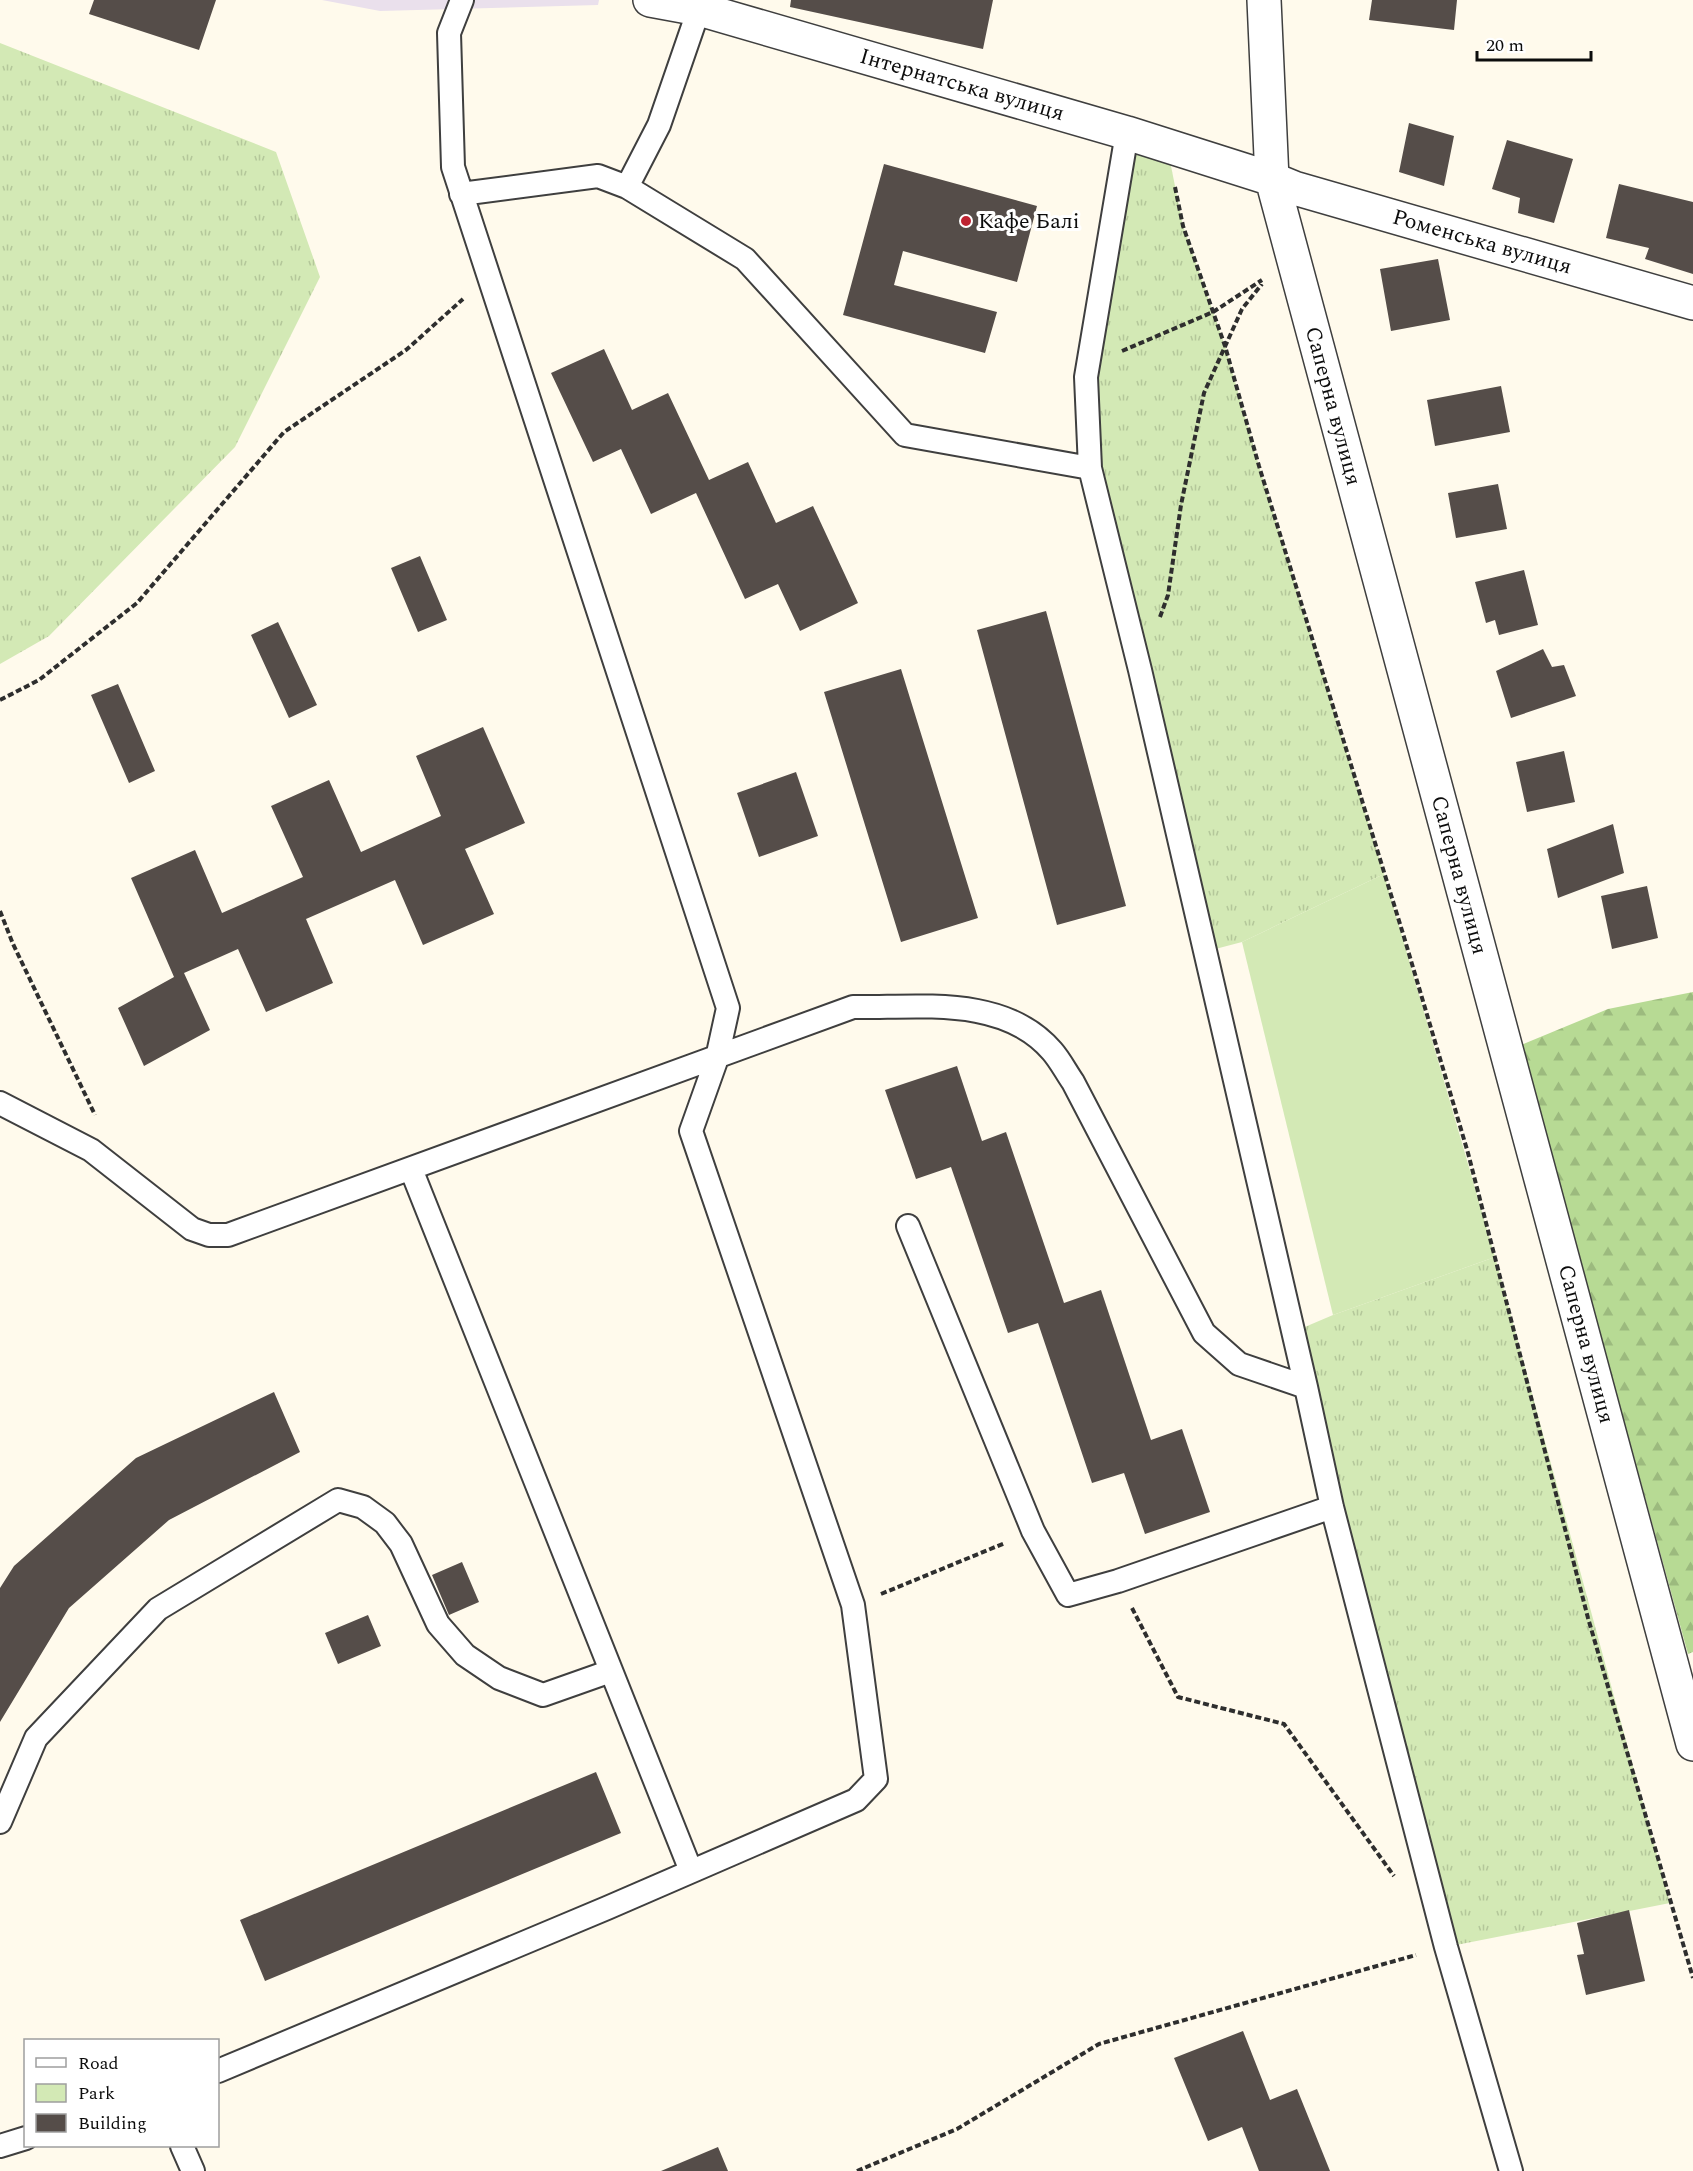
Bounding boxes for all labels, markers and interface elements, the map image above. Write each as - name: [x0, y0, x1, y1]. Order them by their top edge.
- scale bar: [1477, 24, 1591, 62]
- text: 20 m: [1486, 32, 1524, 59]
- street label: Інтернатська вулиця: [856, 40, 1068, 130]
- street label: Роменська вулиця: [1388, 201, 1576, 283]
- place label: Кафе Балі: [978, 205, 1080, 238]
- marker: Кафе Балі: [959, 214, 973, 228]
- street label: Саперна вулиця: [1296, 323, 1370, 489]
- street label: Саперна вулиця: [1422, 792, 1496, 958]
- street label: Саперна вулиця: [1549, 1261, 1623, 1427]
- legend: [24, 2039, 219, 2147]
- text: Road: [78, 2050, 119, 2077]
- text: Park: [78, 2080, 115, 2107]
- text: Building: [78, 2110, 147, 2137]

